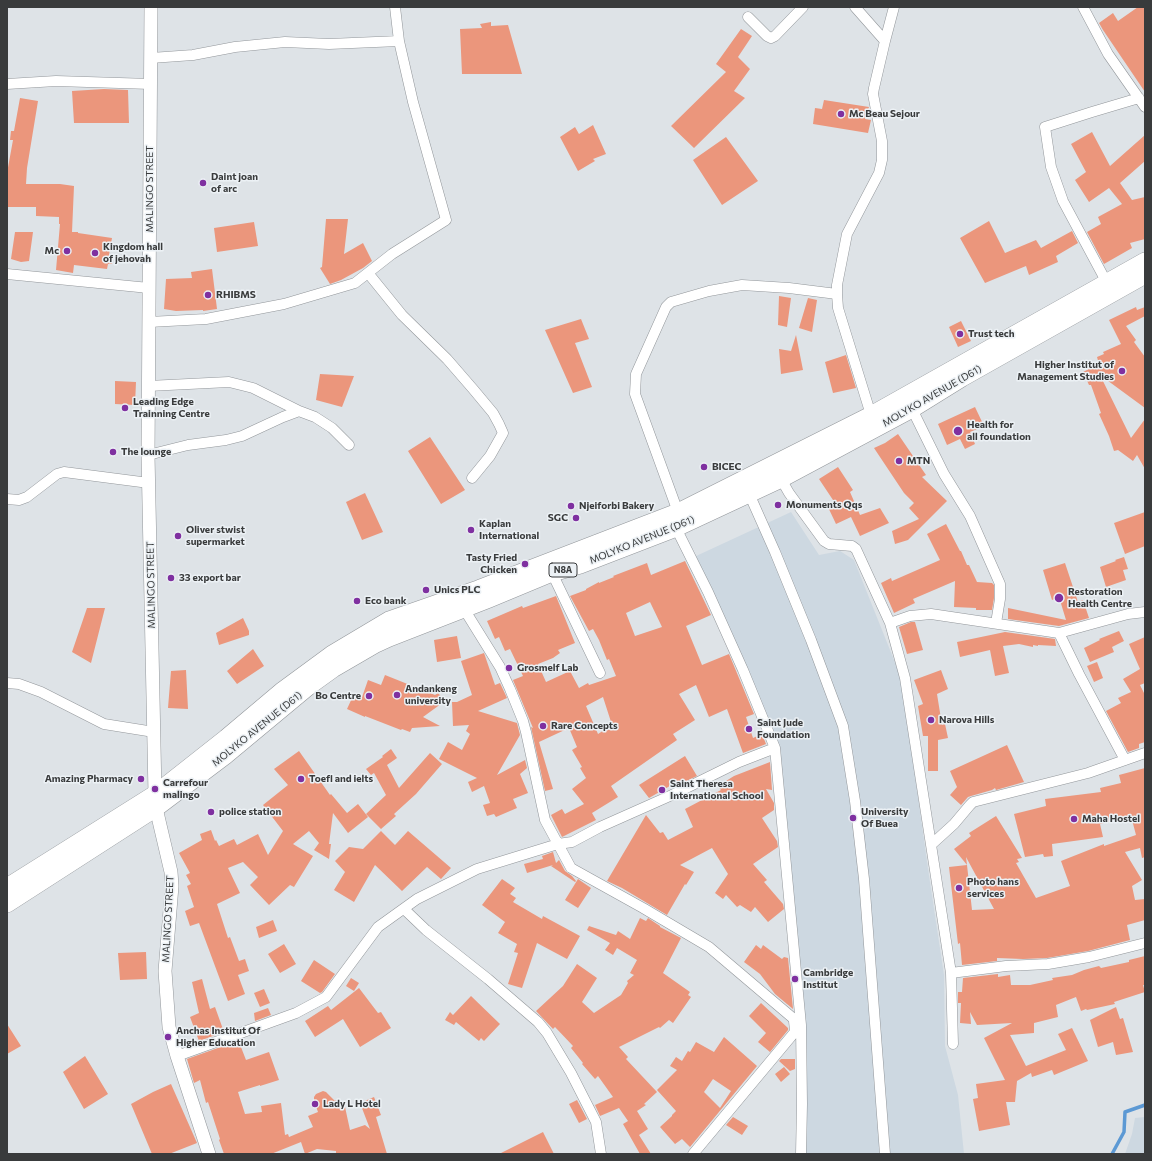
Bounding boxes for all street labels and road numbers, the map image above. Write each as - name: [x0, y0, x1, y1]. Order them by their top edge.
- street label: MALINGO STREET: [144, 145, 156, 233]
- street label: MOLYKO AVENUE (D61): [880, 363, 984, 429]
- street label: MOLYKO AVENUE (D61): [588, 513, 696, 567]
- street label: MALINGO STREET: [144, 541, 158, 629]
- road number: N8A: [549, 563, 577, 577]
- street label: MOLYKO AVENUE (D61): [210, 689, 304, 769]
- street label: MALINGO STREET: [160, 875, 176, 963]

